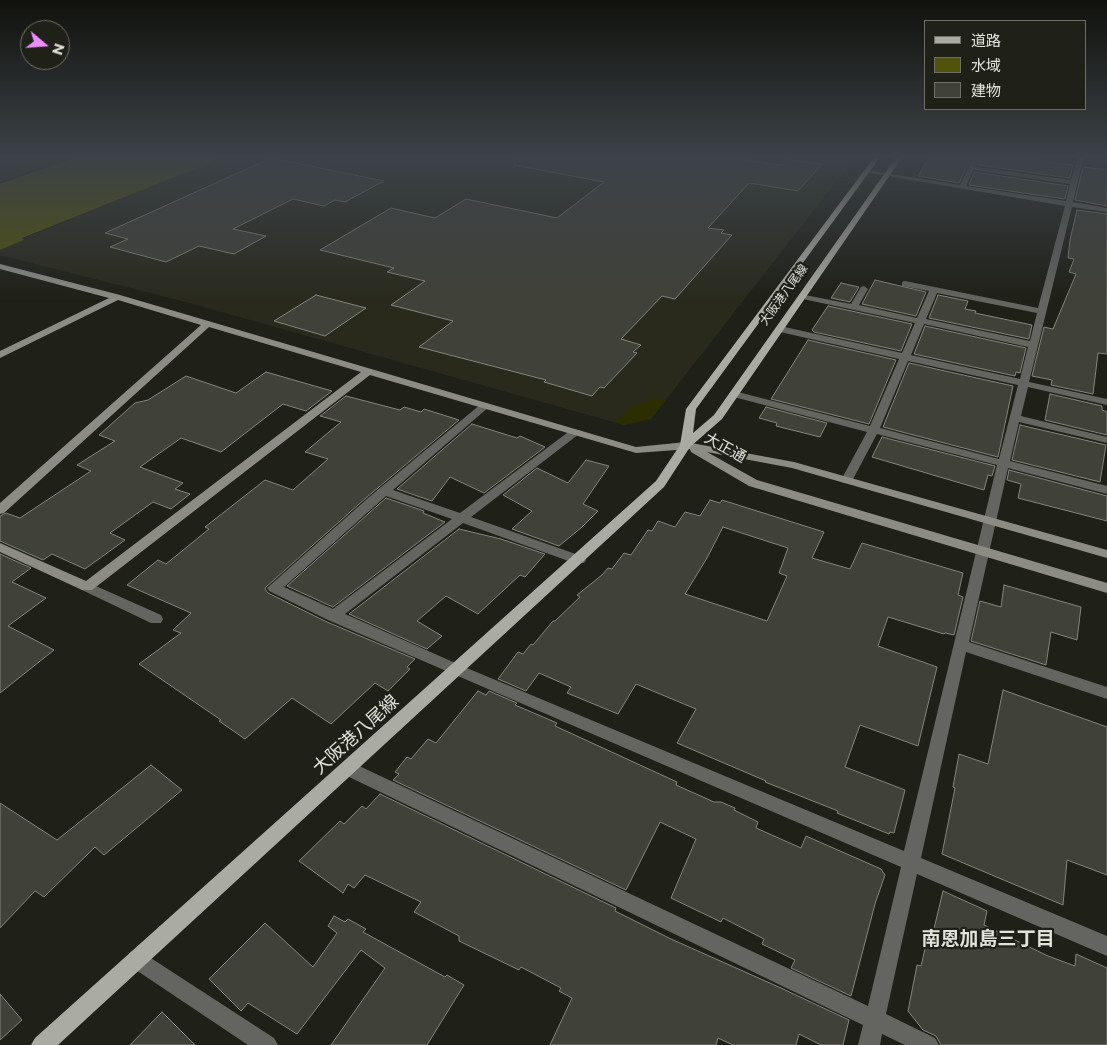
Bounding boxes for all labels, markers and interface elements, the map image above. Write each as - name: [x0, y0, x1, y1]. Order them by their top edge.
- north arrow: [20, 20, 70, 70]
- legend: [924, 20, 1087, 110]
- text: 道路: [971, 31, 1001, 50]
- text: N: [48, 41, 69, 57]
- text: 水域: [971, 56, 1001, 75]
- text: 建物: [971, 81, 1001, 100]
- street label: 大阪港八尾線: [757, 262, 811, 328]
- street label: 大正通: [701, 429, 749, 467]
- street label: 大阪港八尾線: [309, 691, 403, 779]
- district label: 南恩加島三丁目: [922, 928, 1054, 950]

